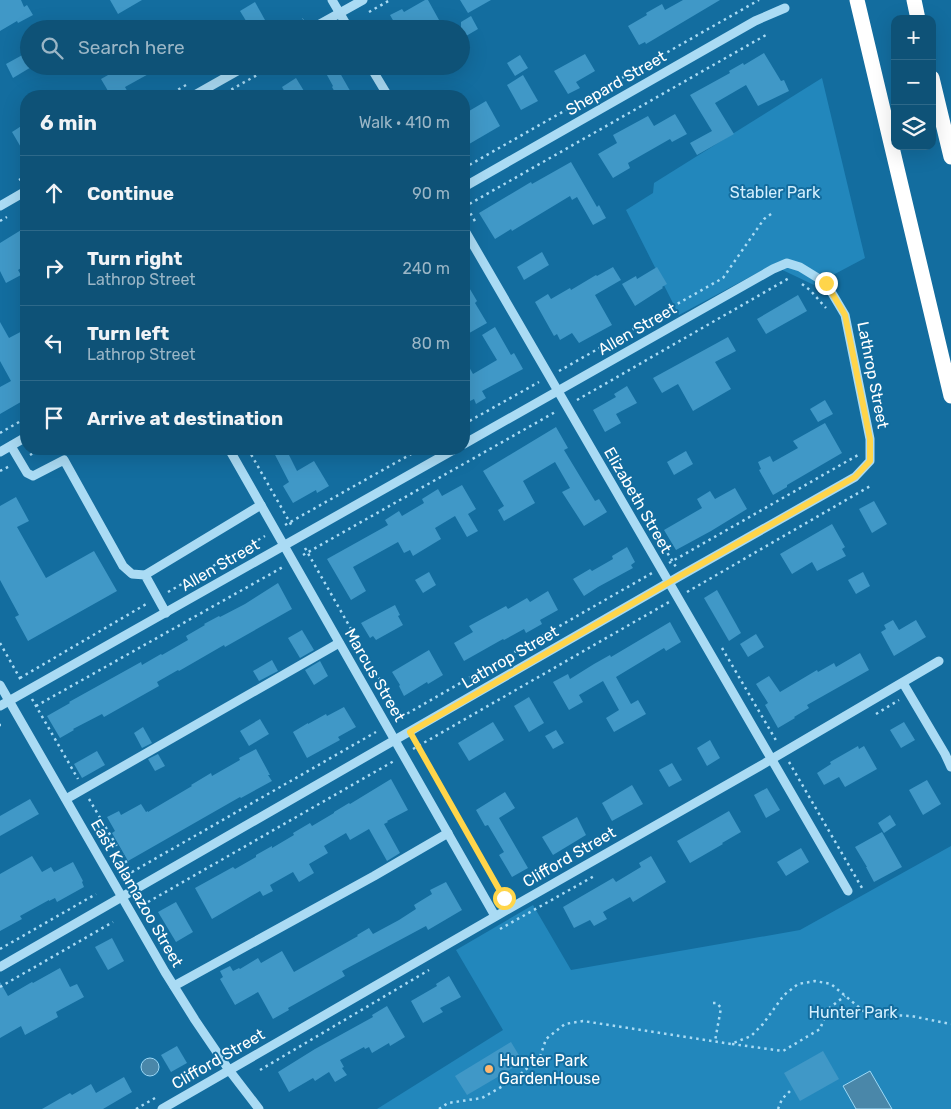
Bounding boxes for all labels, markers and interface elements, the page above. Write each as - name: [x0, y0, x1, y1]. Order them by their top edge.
- map controls: [891, 15, 936, 150]
- button: +: [891, 15, 936, 60]
- search box: [20, 20, 470, 75]
- icon: search: [38, 34, 66, 62]
- text: Search here: [78, 36, 185, 59]
- street label: Shepard Street: [562, 47, 670, 119]
- button: −: [891, 60, 936, 105]
- button: layers: [891, 105, 936, 150]
- text: 6 min: [40, 110, 97, 135]
- text: Walk · 410 m: [359, 113, 450, 132]
- icon: ahead: [40, 179, 68, 207]
- text: Continue: [87, 182, 174, 205]
- park label: Stabler Park: [730, 183, 821, 202]
- text: 90 m: [412, 184, 450, 203]
- text: Turn right: [87, 247, 182, 270]
- icon: right: [40, 254, 68, 282]
- text: 240 m: [403, 259, 450, 278]
- text: Lathrop Street: [87, 270, 196, 289]
- route end: [815, 272, 838, 295]
- street label: Allen Street: [594, 299, 680, 359]
- street label: Lathrop Street: [853, 320, 893, 430]
- text: Turn left: [87, 322, 169, 345]
- icon: left: [40, 329, 68, 357]
- text: 80 m: [412, 334, 450, 353]
- text: Lathrop Street: [87, 345, 196, 364]
- icon: arrive: [40, 404, 68, 432]
- text: Arrive at destination: [87, 407, 283, 430]
- street label: Elizabeth Street: [600, 444, 676, 556]
- street label: Allen Street: [177, 535, 263, 595]
- street label: Lathrop Street: [458, 622, 562, 692]
- street label: Marcus Street: [341, 625, 409, 725]
- street label: East Kalamazoo Street: [87, 816, 187, 970]
- street label: Clifford Street: [519, 823, 619, 891]
- route start: [493, 887, 516, 910]
- park label: Hunter Park: [809, 1003, 898, 1022]
- street label: Clifford Street: [168, 1025, 268, 1093]
- place label: Hunter Park GardenHouse: [499, 1051, 600, 1088]
- marker: Hunter Park GardenHouse: [483, 1063, 495, 1075]

